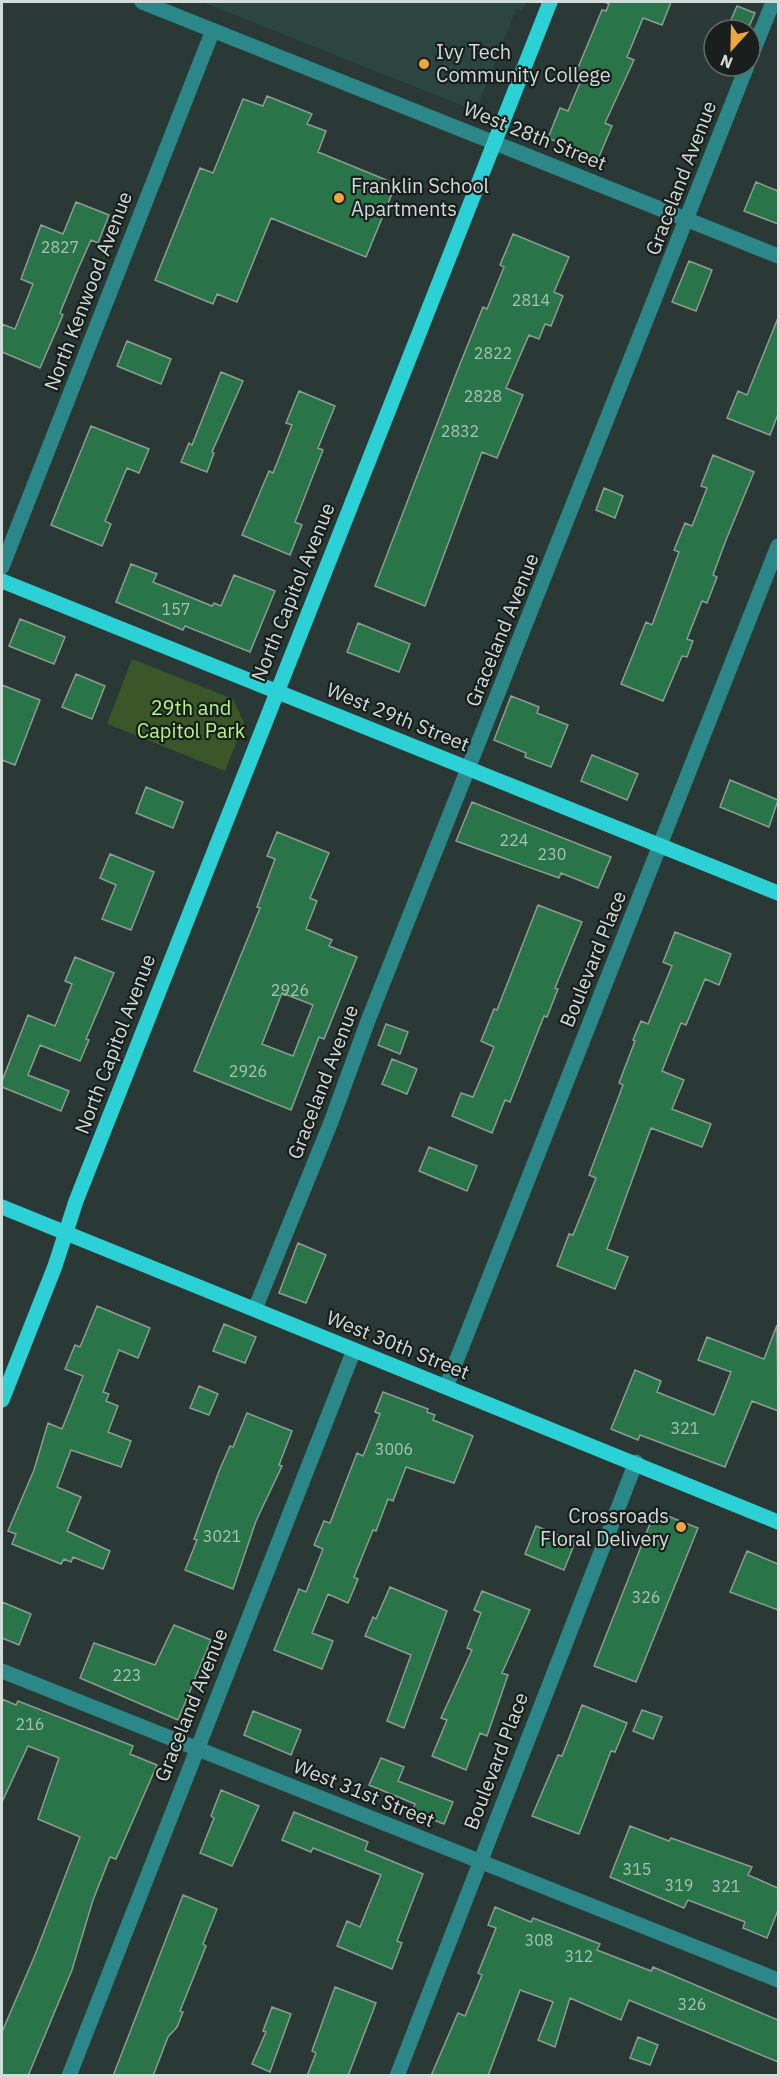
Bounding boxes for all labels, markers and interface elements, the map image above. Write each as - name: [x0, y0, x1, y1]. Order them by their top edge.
- north arrow: [702, 18, 762, 78]
- place label: Ivy Tech Community College: [436, 38, 611, 88]
- text: N: [717, 50, 736, 73]
- marker: Ivy Tech Community College: [417, 57, 431, 71]
- street label: West 28th Street: [460, 95, 611, 176]
- street label: Graceland Avenue: [639, 97, 722, 259]
- place label: Franklin School Apartments: [351, 172, 489, 222]
- street label: North Kenwood Avenue: [37, 187, 138, 394]
- marker: Franklin School Apartments: [332, 191, 346, 205]
- house number: 2827: [41, 237, 79, 257]
- house number: 2814: [512, 290, 550, 310]
- house number: 2822: [474, 343, 512, 363]
- house number: 2828: [464, 386, 502, 406]
- house number: 2832: [441, 421, 479, 441]
- street label: North Capitol Avenue: [244, 498, 341, 685]
- street label: Graceland Avenue: [458, 549, 545, 711]
- house number: 157: [162, 599, 190, 619]
- street label: West 29th Street: [323, 676, 474, 757]
- park label: 29th and Capitol Park: [137, 694, 246, 744]
- house number: 224: [500, 830, 528, 850]
- house number: 230: [538, 844, 566, 864]
- street label: Boulevard Place: [553, 887, 632, 1031]
- street label: North Capitol Avenue: [68, 950, 161, 1138]
- house number: 2926: [271, 980, 309, 1000]
- street label: Graceland Avenue: [281, 1001, 364, 1163]
- house number: 2926: [229, 1061, 267, 1081]
- street label: West 30th Street: [323, 1304, 474, 1385]
- house number: 321: [671, 1418, 699, 1438]
- house number: 3006: [375, 1439, 413, 1459]
- place label: Crossroads Floral Delivery: [540, 1502, 669, 1552]
- marker: Crossroads Floral Delivery: [674, 1520, 688, 1534]
- house number: 3021: [203, 1526, 241, 1546]
- house number: 326: [632, 1587, 660, 1607]
- street label: Graceland Avenue: [147, 1624, 234, 1786]
- house number: 223: [113, 1665, 141, 1685]
- street label: Boulevard Place: [457, 1688, 534, 1833]
- house number: 216: [16, 1714, 44, 1734]
- street label: West 31st Street: [290, 1752, 439, 1833]
- house number: 315: [623, 1859, 651, 1879]
- house number: 319: [665, 1875, 693, 1895]
- house number: 321: [712, 1876, 740, 1896]
- house number: 308: [525, 1930, 553, 1950]
- house number: 312: [565, 1946, 593, 1966]
- house number: 326: [678, 1994, 706, 2014]

